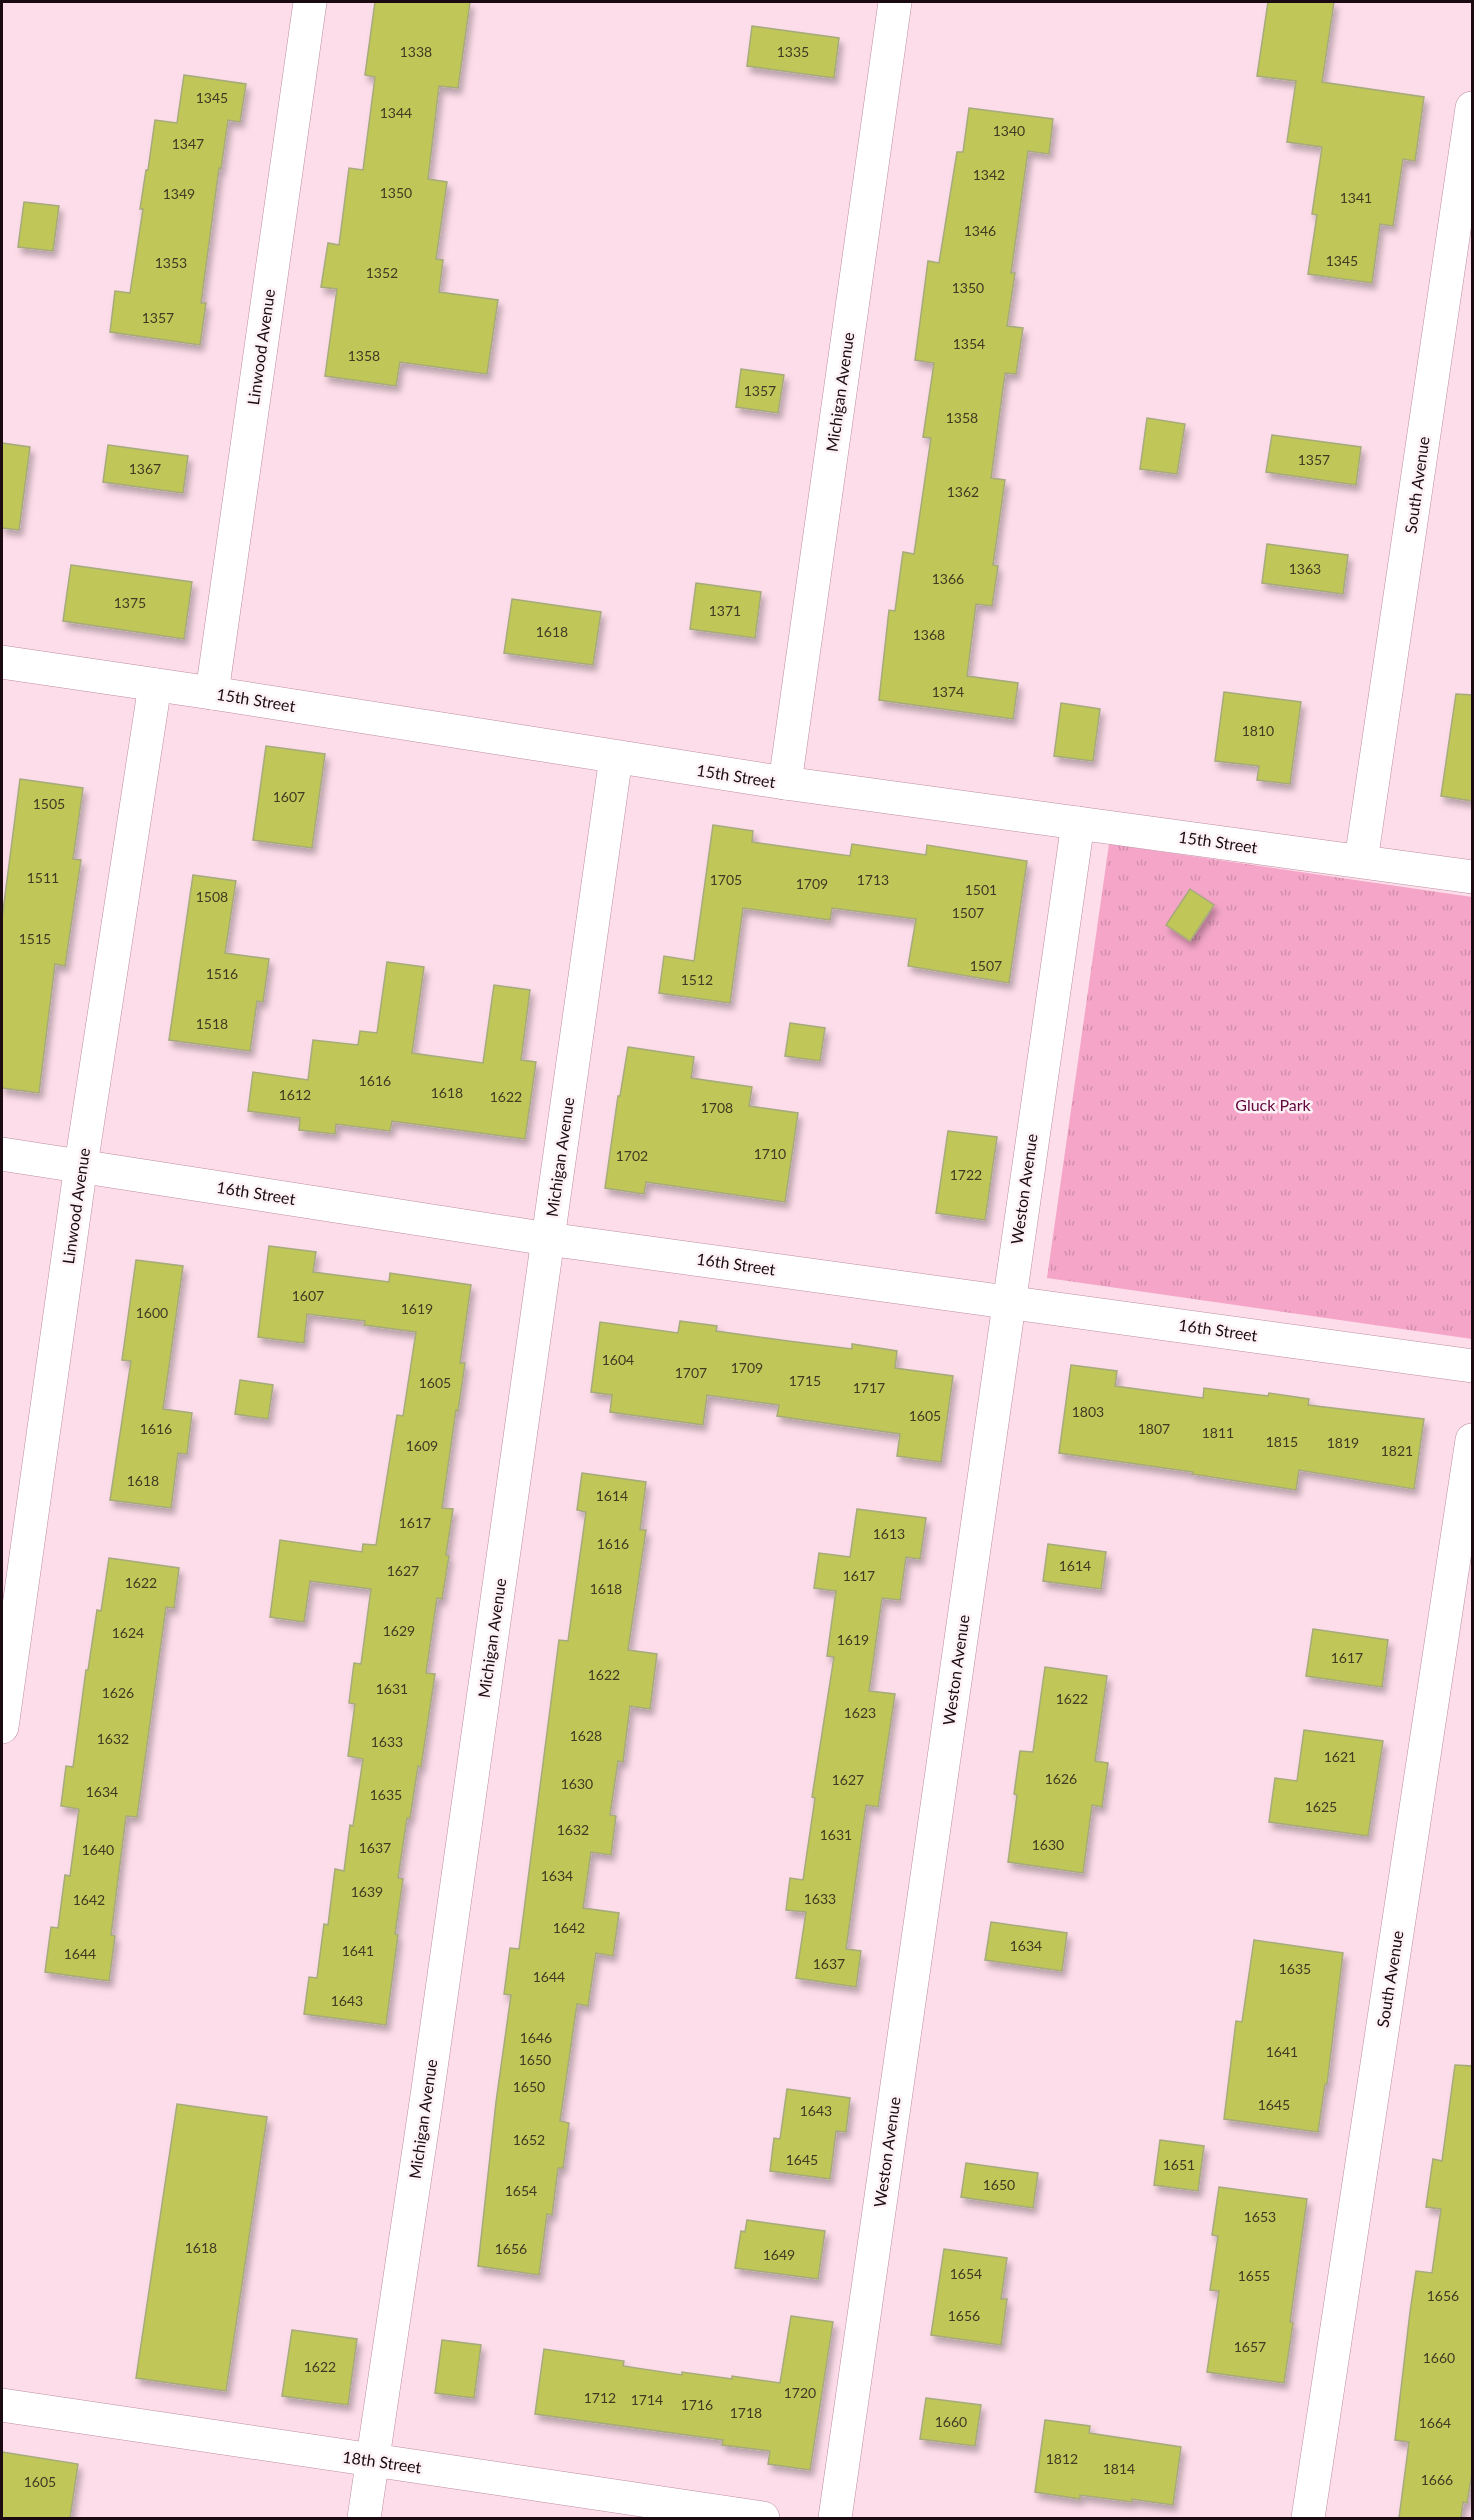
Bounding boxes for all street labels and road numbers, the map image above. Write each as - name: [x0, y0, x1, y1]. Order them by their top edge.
- street label: Linwood Avenue: [243, 288, 278, 406]
- street label: Michigan Avenue: [822, 331, 857, 453]
- street label: South Avenue: [1400, 435, 1433, 535]
- street label: 15th Street: [215, 684, 297, 715]
- street label: 15th Street: [695, 760, 777, 791]
- street label: 15th Street: [1177, 827, 1259, 856]
- street label: Michigan Avenue: [542, 1096, 577, 1218]
- street label: Weston Avenue: [1006, 1133, 1041, 1245]
- street label: Linwood Avenue: [58, 1147, 93, 1265]
- street label: 16th Street: [215, 1177, 297, 1208]
- street label: 16th Street: [695, 1249, 777, 1278]
- street label: 16th Street: [1177, 1315, 1259, 1344]
- street label: Michigan Avenue: [474, 1577, 509, 1699]
- street label: Weston Avenue: [938, 1614, 973, 1726]
- street label: South Avenue: [1372, 1929, 1407, 2029]
- street label: Michigan Avenue: [405, 2058, 440, 2180]
- street label: Weston Avenue: [869, 2096, 904, 2208]
- street label: 18th Street: [341, 2447, 423, 2476]

